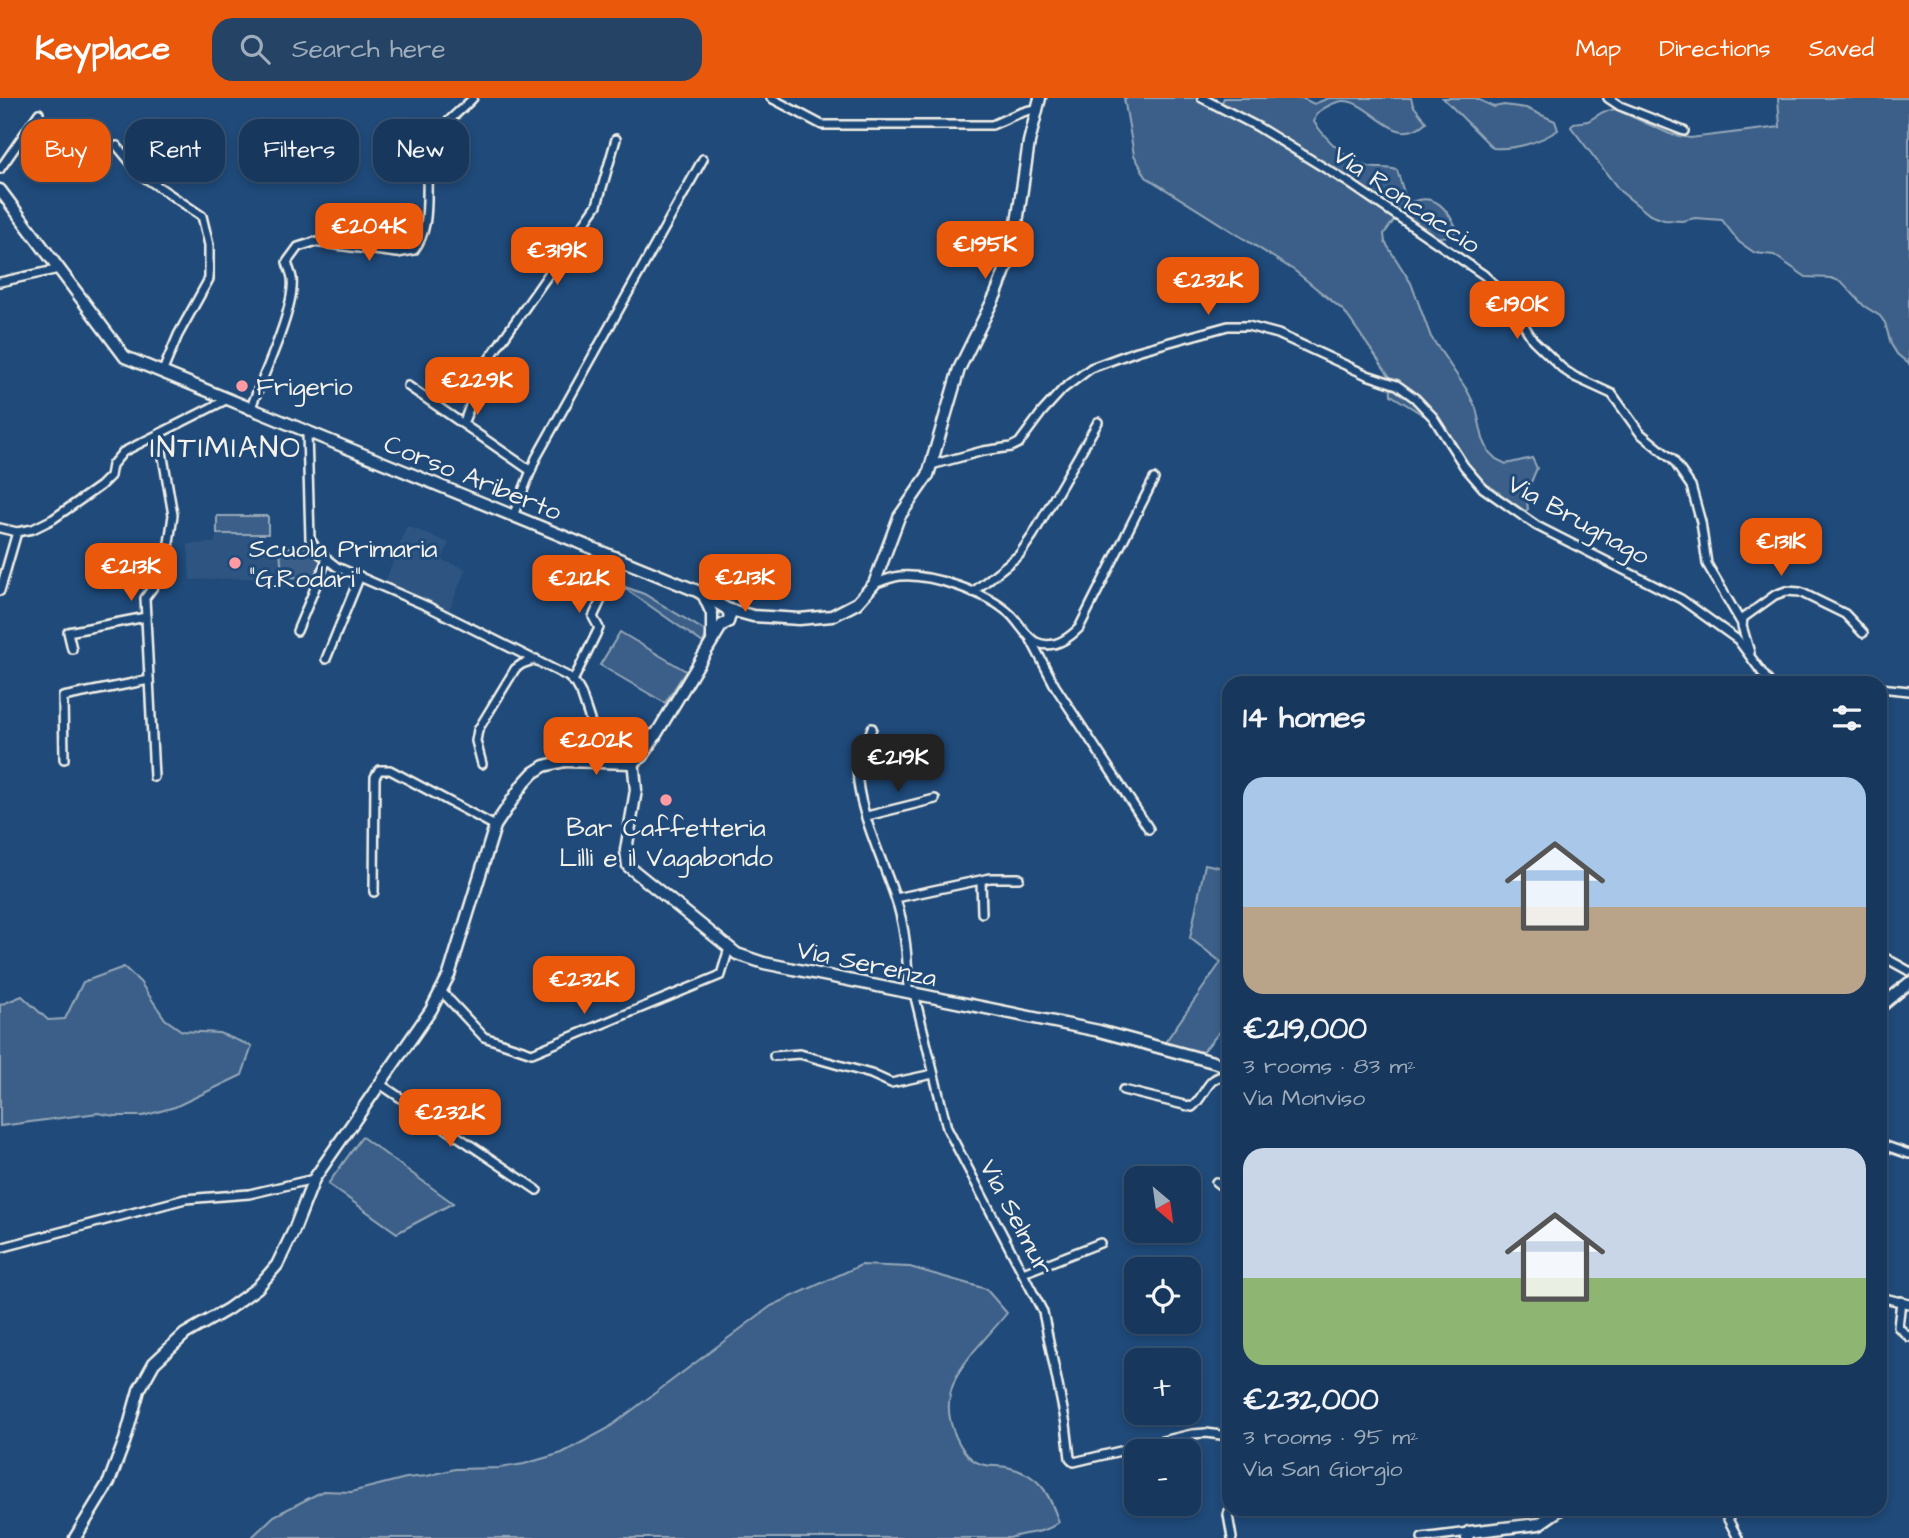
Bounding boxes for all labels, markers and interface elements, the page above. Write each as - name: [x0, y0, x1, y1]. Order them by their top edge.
- search box: [212, 18, 702, 81]
- text: Keyplace: [35, 26, 170, 72]
- icon: search: [236, 30, 274, 68]
- text: Search here: [292, 31, 445, 67]
- text: Map: [1576, 32, 1621, 66]
- text: Directions: [1659, 32, 1771, 66]
- text: Saved: [1809, 32, 1874, 66]
- chip: Buy: [21, 119, 111, 182]
- chip: Rent: [125, 119, 225, 182]
- chip: Filters: [239, 119, 359, 182]
- chip: New: [373, 119, 469, 182]
- street label: Via Roncaccio: [1325, 137, 1488, 263]
- pin: €204K: [320, 204, 418, 263]
- text: €204K: [331, 210, 407, 242]
- pin: €195K: [936, 222, 1034, 281]
- pin: €319K: [508, 228, 606, 287]
- text: €195K: [953, 228, 1017, 260]
- text: €319K: [527, 234, 587, 266]
- pin: €232K: [1159, 258, 1257, 317]
- text: €232K: [1173, 264, 1243, 296]
- pin: €190K: [1468, 282, 1566, 341]
- text: €190K: [1486, 288, 1548, 320]
- pin: €229K: [428, 358, 526, 417]
- text: €229K: [441, 364, 513, 396]
- place label: Frigerio: [256, 369, 353, 407]
- marker: Frigerio: [234, 378, 250, 394]
- street label: Corso Ariberto: [378, 426, 567, 530]
- district label: INTIMIANO: [150, 427, 302, 469]
- street label: Via Brugnago: [1500, 466, 1656, 576]
- pin: €131K: [1732, 518, 1830, 578]
- text: €131K: [1756, 525, 1806, 557]
- place label: Scuola Primaria “G.Rodari”: [249, 531, 438, 597]
- pin: €213K: [82, 544, 180, 603]
- text: €213K: [101, 550, 161, 582]
- pin: €213K: [696, 554, 794, 614]
- marker: Scuola Primaria “G.Rodari”: [227, 555, 243, 571]
- pin: €212K: [530, 556, 628, 615]
- text: €213K: [715, 561, 775, 593]
- text: €212K: [548, 562, 610, 594]
- text: 14 homes: [1243, 697, 1366, 739]
- icon: filters: [1828, 699, 1866, 737]
- pin: €202K: [547, 718, 645, 777]
- text: €202K: [559, 724, 633, 756]
- pin: €219K: [849, 734, 947, 794]
- text: €219K: [867, 741, 929, 773]
- marker: Bar Caffetteria Lilli e il Vagabondo: [658, 792, 674, 808]
- place label: Bar Caffetteria Lilli e il Vagabondo: [559, 810, 773, 878]
- icon: home: [1492, 823, 1618, 949]
- street label: Via Serenza: [794, 932, 940, 996]
- pin: €232K: [535, 956, 633, 1016]
- text: €232K: [549, 963, 619, 995]
- text: €219,000: [1243, 1008, 1367, 1050]
- text: 3 rooms · 83 m²: [1243, 1050, 1416, 1082]
- text: Via Monviso: [1243, 1082, 1365, 1114]
- pin: €232K: [401, 1090, 499, 1149]
- text: €232K: [415, 1096, 485, 1128]
- street label: Via Selmur: [971, 1153, 1062, 1282]
- north arrow: [1124, 1166, 1200, 1242]
- map controls: [1124, 1166, 1201, 1516]
- icon: home: [1492, 1194, 1618, 1320]
- button: locate: [1124, 1257, 1201, 1334]
- button: +: [1124, 1348, 1201, 1425]
- text: €232,000: [1243, 1379, 1379, 1421]
- text: 3 rooms · 95 m²: [1243, 1421, 1419, 1453]
- button: −: [1124, 1439, 1201, 1516]
- text: Via San Giorgio: [1243, 1453, 1402, 1485]

